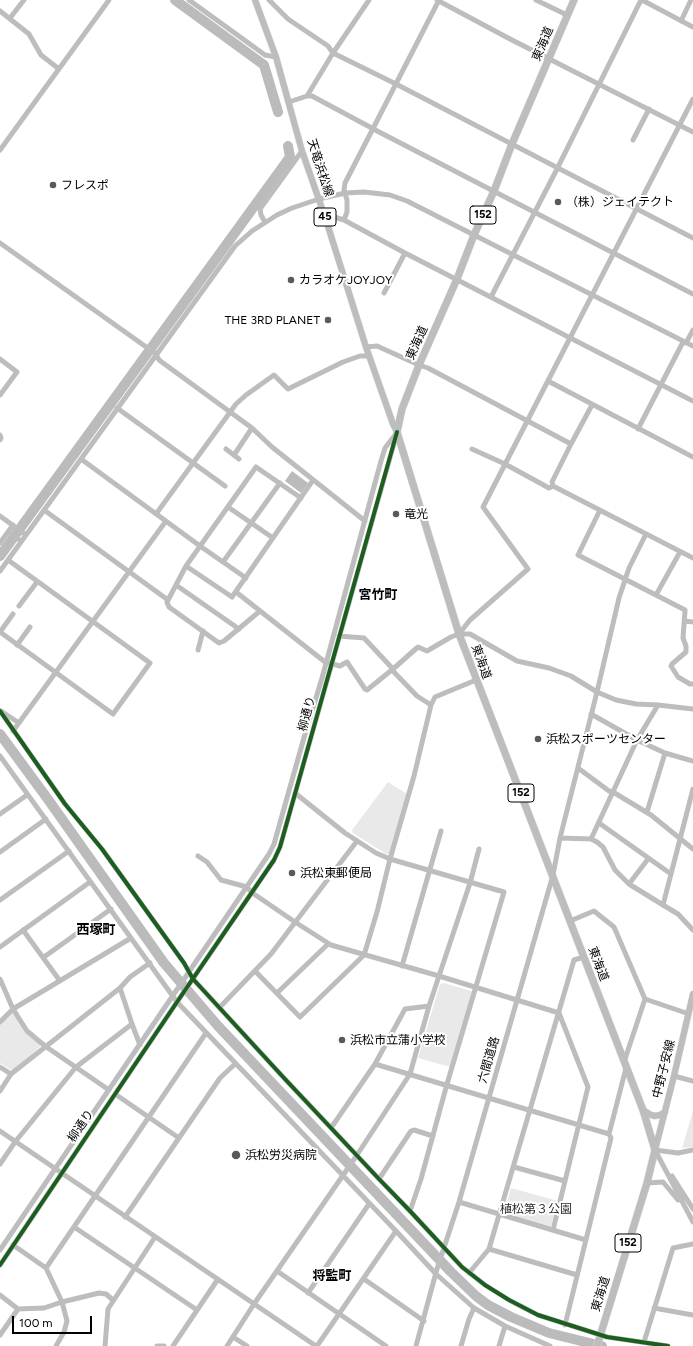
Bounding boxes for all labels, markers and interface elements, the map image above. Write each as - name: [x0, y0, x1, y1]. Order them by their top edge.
- street label: 東海道: [529, 25, 557, 63]
- street label: 天竜浜松線: [304, 137, 336, 199]
- place label: フレスポ: [61, 178, 109, 192]
- marker: フレスポ: [48, 180, 58, 190]
- place label: （株）ジェイテクト: [566, 195, 674, 209]
- marker: （株）ジェイテクト: [553, 197, 563, 207]
- road number: 152: [470, 206, 496, 224]
- road number: 45: [314, 208, 336, 226]
- place label: カラオケJOYJOY: [299, 273, 392, 287]
- marker: カラオケJOYJOY: [286, 275, 296, 285]
- place label: THE 3RD PLANET: [225, 313, 320, 327]
- marker: THE 3RD PLANET: [323, 315, 333, 325]
- street label: 東海道: [403, 324, 431, 362]
- place label: 竜光: [404, 507, 428, 521]
- marker: 竜光: [391, 509, 401, 519]
- district label: 宮竹町: [359, 587, 397, 603]
- street label: 東海道: [468, 643, 494, 681]
- street label: 柳通り: [295, 695, 319, 733]
- place label: 浜松スポーツセンター: [546, 732, 666, 746]
- marker: 浜松スポーツセンター: [533, 734, 543, 744]
- road number: 152: [508, 784, 534, 802]
- place label: 浜松東郵便局: [300, 866, 372, 880]
- marker: 浜松東郵便局: [287, 868, 297, 878]
- district label: 西塚町: [77, 922, 115, 938]
- street label: 東海道: [585, 945, 611, 983]
- place label: 浜松市立蒲小学校: [350, 1033, 446, 1047]
- marker: 浜松市立蒲小学校: [337, 1035, 347, 1045]
- street label: 六間道路: [475, 1035, 503, 1085]
- street label: 中野子安線: [650, 1038, 678, 1100]
- street label: 柳通り: [65, 1107, 97, 1145]
- place label: 浜松労災病院: [245, 1148, 317, 1162]
- marker: 浜松労災病院: [230, 1149, 242, 1161]
- park label: 植松第３公園: [500, 1202, 572, 1216]
- road number: 152: [615, 1234, 641, 1252]
- district label: 将監町: [313, 1268, 351, 1284]
- street label: 東海道: [589, 1275, 613, 1313]
- scale bar: [14, 1308, 94, 1334]
- text: 100 m: [19, 1316, 53, 1330]

